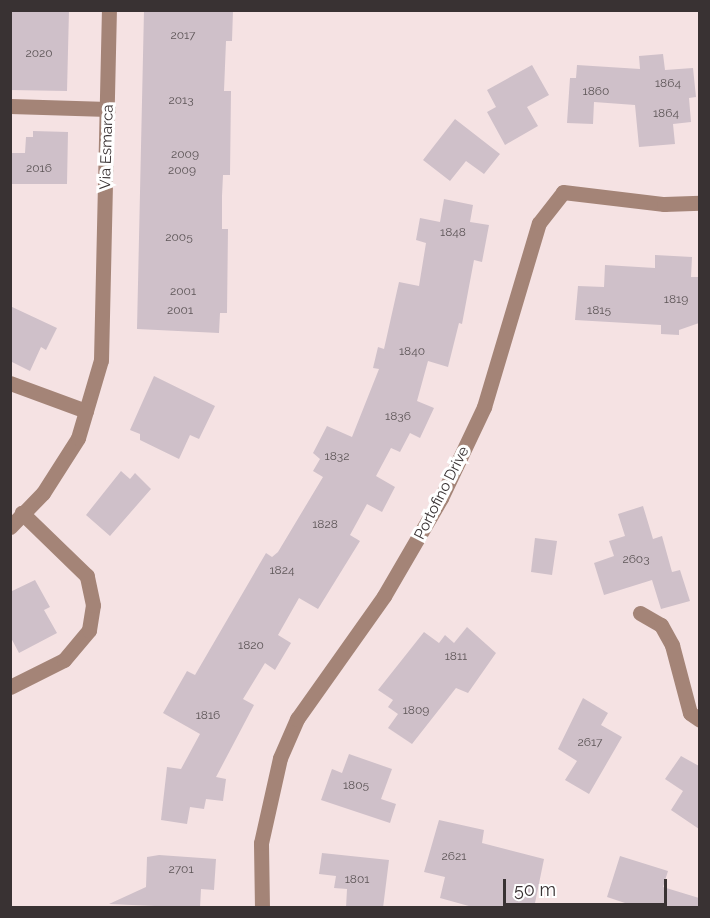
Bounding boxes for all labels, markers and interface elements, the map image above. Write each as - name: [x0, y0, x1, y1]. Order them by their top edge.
- house number: 2017: [170, 29, 196, 43]
- house number: 2020: [25, 47, 53, 61]
- house number: 1864: [655, 77, 681, 91]
- house number: 1860: [583, 85, 609, 99]
- house number: 2013: [168, 94, 194, 108]
- street label: Via Esmarca: [97, 104, 117, 190]
- house number: 1864: [653, 107, 679, 121]
- house number: 2009: [171, 148, 199, 162]
- house number: 2016: [26, 162, 52, 176]
- house number: 2009: [168, 164, 196, 178]
- house number: 1848: [440, 226, 466, 240]
- house number: 2005: [165, 231, 193, 245]
- house number: 2001: [170, 285, 196, 299]
- house number: 1819: [664, 293, 688, 307]
- house number: 2001: [167, 304, 193, 318]
- house number: 1815: [587, 304, 611, 318]
- house number: 1840: [399, 345, 425, 359]
- house number: 1836: [385, 410, 411, 424]
- street label: Portofino Drive: [411, 444, 473, 542]
- house number: 1832: [325, 450, 349, 464]
- house number: 1828: [312, 518, 338, 532]
- house number: 2603: [622, 553, 650, 567]
- house number: 1824: [269, 564, 295, 578]
- house number: 1820: [238, 639, 264, 653]
- house number: 1811: [445, 650, 467, 664]
- house number: 1809: [403, 704, 429, 718]
- house number: 1816: [196, 709, 220, 723]
- house number: 2617: [578, 736, 602, 750]
- house number: 1805: [343, 779, 369, 793]
- house number: 2621: [442, 850, 466, 864]
- house number: 2701: [168, 863, 194, 877]
- scale bar: [506, 867, 670, 905]
- house number: 1801: [345, 873, 369, 887]
- text: 50 m: [514, 879, 556, 900]

